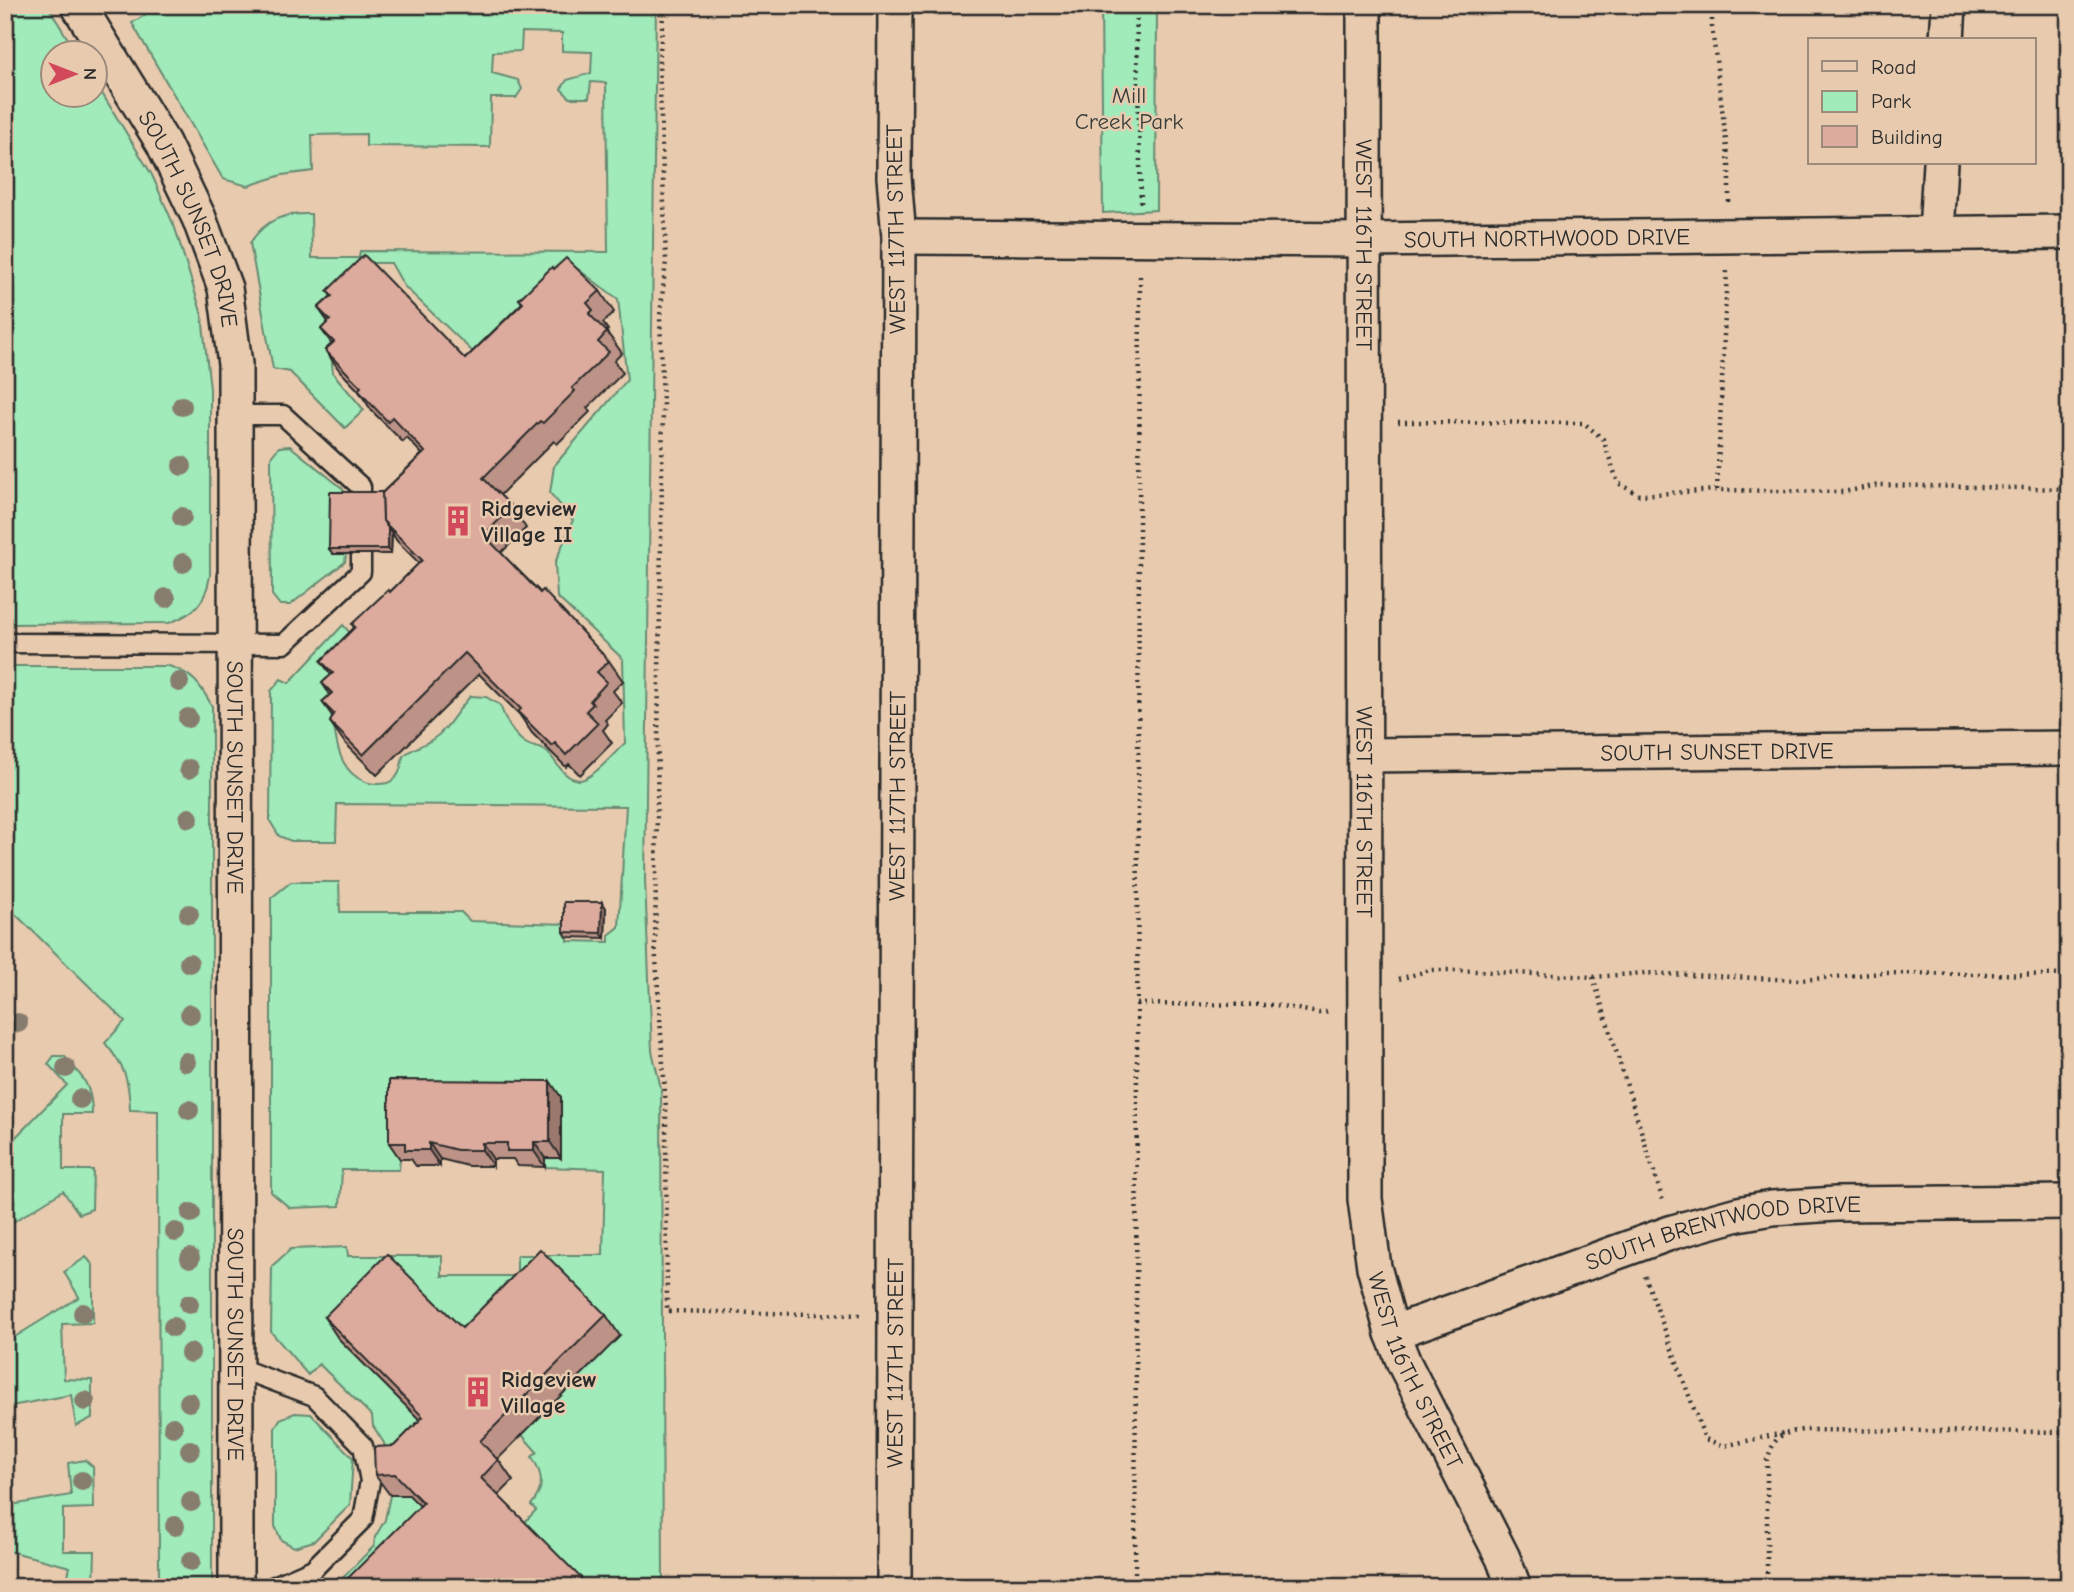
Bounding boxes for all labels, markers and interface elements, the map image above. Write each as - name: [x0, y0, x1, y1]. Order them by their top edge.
- north arrow: [38, 38, 108, 108]
- legend: [1808, 38, 2036, 164]
- text: Road: [1871, 55, 1916, 79]
- text: N: [79, 68, 101, 80]
- park label: Mill Creek Park: [1075, 82, 1183, 135]
- text: Park: [1871, 89, 1911, 113]
- street label: SOUTH SUNSET DRIVE: [133, 106, 244, 329]
- street label: WEST 117TH STREET: [881, 124, 911, 334]
- text: Building: [1871, 125, 1943, 149]
- street label: WEST 116TH STREET: [1351, 139, 1378, 351]
- street label: SOUTH NORTHWOOD DRIVE: [1404, 223, 1690, 253]
- place label: Ridgeview Village II: [481, 495, 577, 548]
- building icon: Ridgeview Village II: [441, 504, 475, 538]
- street label: SOUTH SUNSET DRIVE: [222, 661, 249, 894]
- street label: WEST 117TH STREET: [883, 691, 911, 901]
- street label: WEST 116TH STREET: [1351, 706, 1378, 918]
- street label: SOUTH SUNSET DRIVE: [1600, 737, 1834, 766]
- street label: SOUTH BRENTWOOD DRIVE: [1582, 1190, 1861, 1276]
- street label: SOUTH SUNSET DRIVE: [222, 1228, 249, 1461]
- street label: WEST 117TH STREET: [881, 1258, 909, 1468]
- street label: WEST 116TH STREET: [1362, 1269, 1469, 1473]
- place label: Ridgeview Village: [501, 1366, 597, 1419]
- building icon: Ridgeview Village: [461, 1375, 495, 1409]

